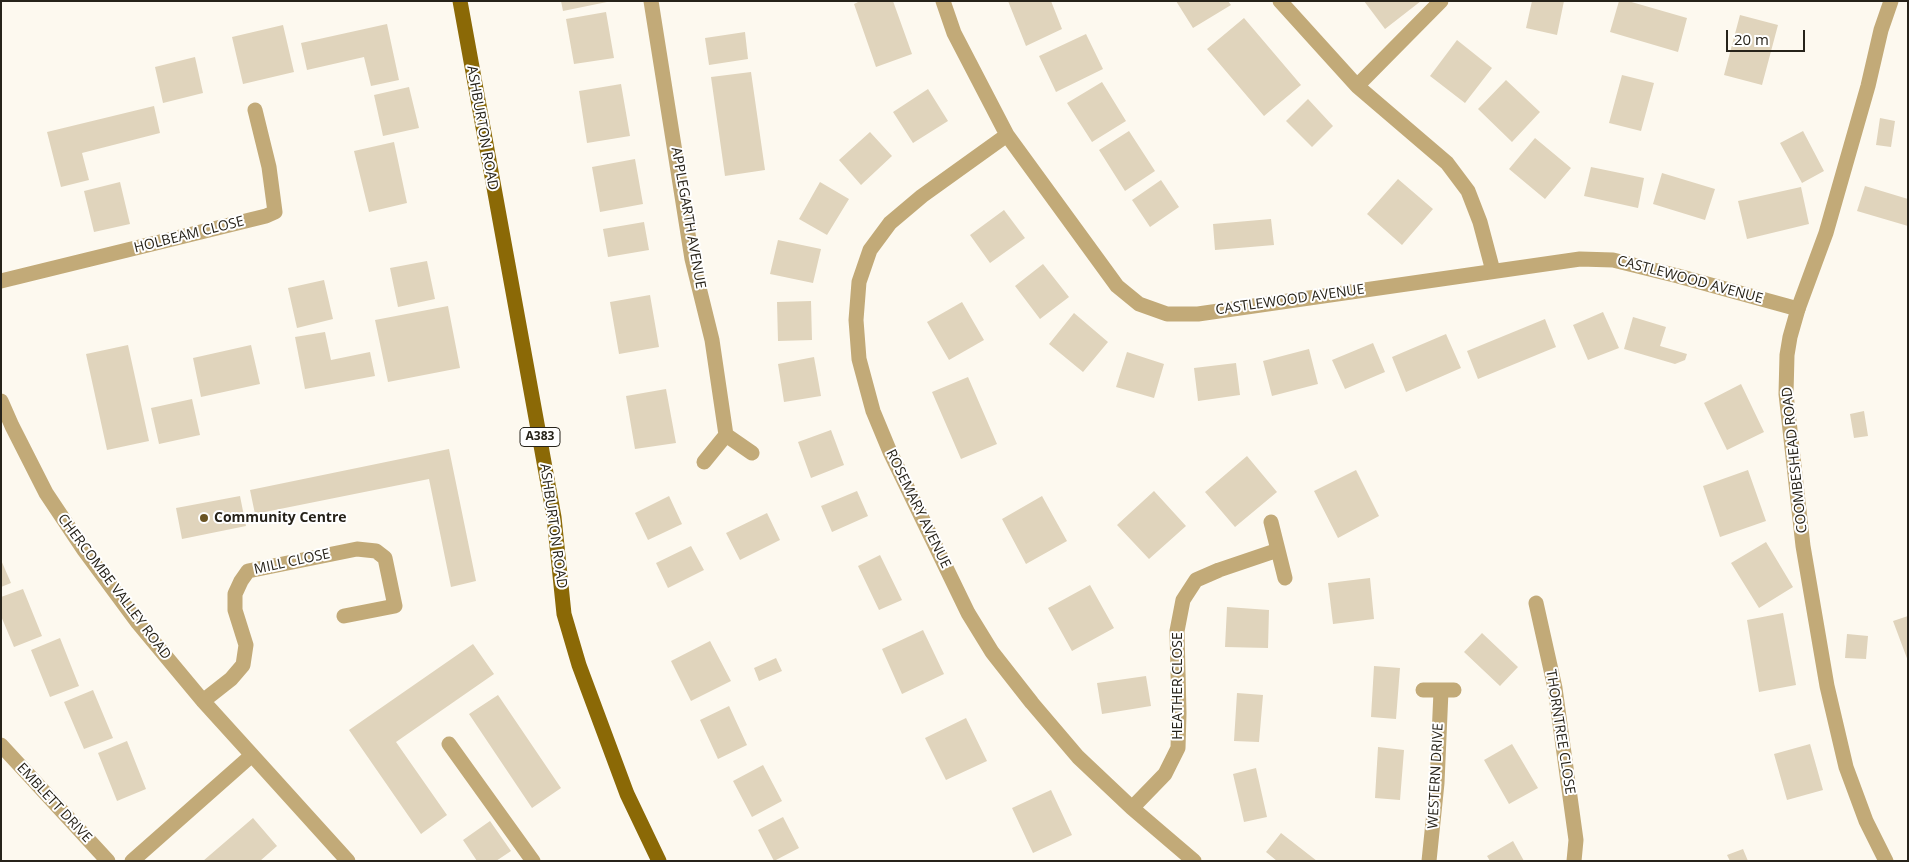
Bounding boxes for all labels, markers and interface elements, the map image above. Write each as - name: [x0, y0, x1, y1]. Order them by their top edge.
- scale bar: [1729, 20, 1808, 52]
- text: 20 m: [1734, 29, 1769, 49]
- street label: ASHBURTON ROAD: [463, 64, 501, 192]
- street label: APPLEGARTH AVENUE: [667, 146, 709, 290]
- street label: HOLBEAM CLOSE: [132, 213, 246, 257]
- street label: CASTLEWOOD AVENUE: [1615, 252, 1765, 308]
- street label: CASTLEWOOD AVENUE: [1214, 281, 1366, 319]
- street label: COOMBESHEAD ROAD: [1779, 386, 1811, 534]
- road number: A383: [520, 428, 560, 447]
- street label: ROSEMARY AVENUE: [882, 447, 954, 571]
- street label: ASHBURTON ROAD: [536, 462, 570, 590]
- place label: Community Centre: [214, 510, 347, 526]
- street label: CHERCOMBE VALLEY ROAD: [54, 511, 174, 663]
- marker: Community Centre: [198, 512, 210, 524]
- street label: MILL CLOSE: [252, 546, 332, 578]
- street label: HEATHER CLOSE: [1170, 632, 1186, 740]
- street label: THORNTREE CLOSE: [1542, 668, 1578, 796]
- street label: WESTERN DRIVE: [1425, 723, 1447, 829]
- street label: EMBLETT DRIVE: [13, 760, 95, 846]

